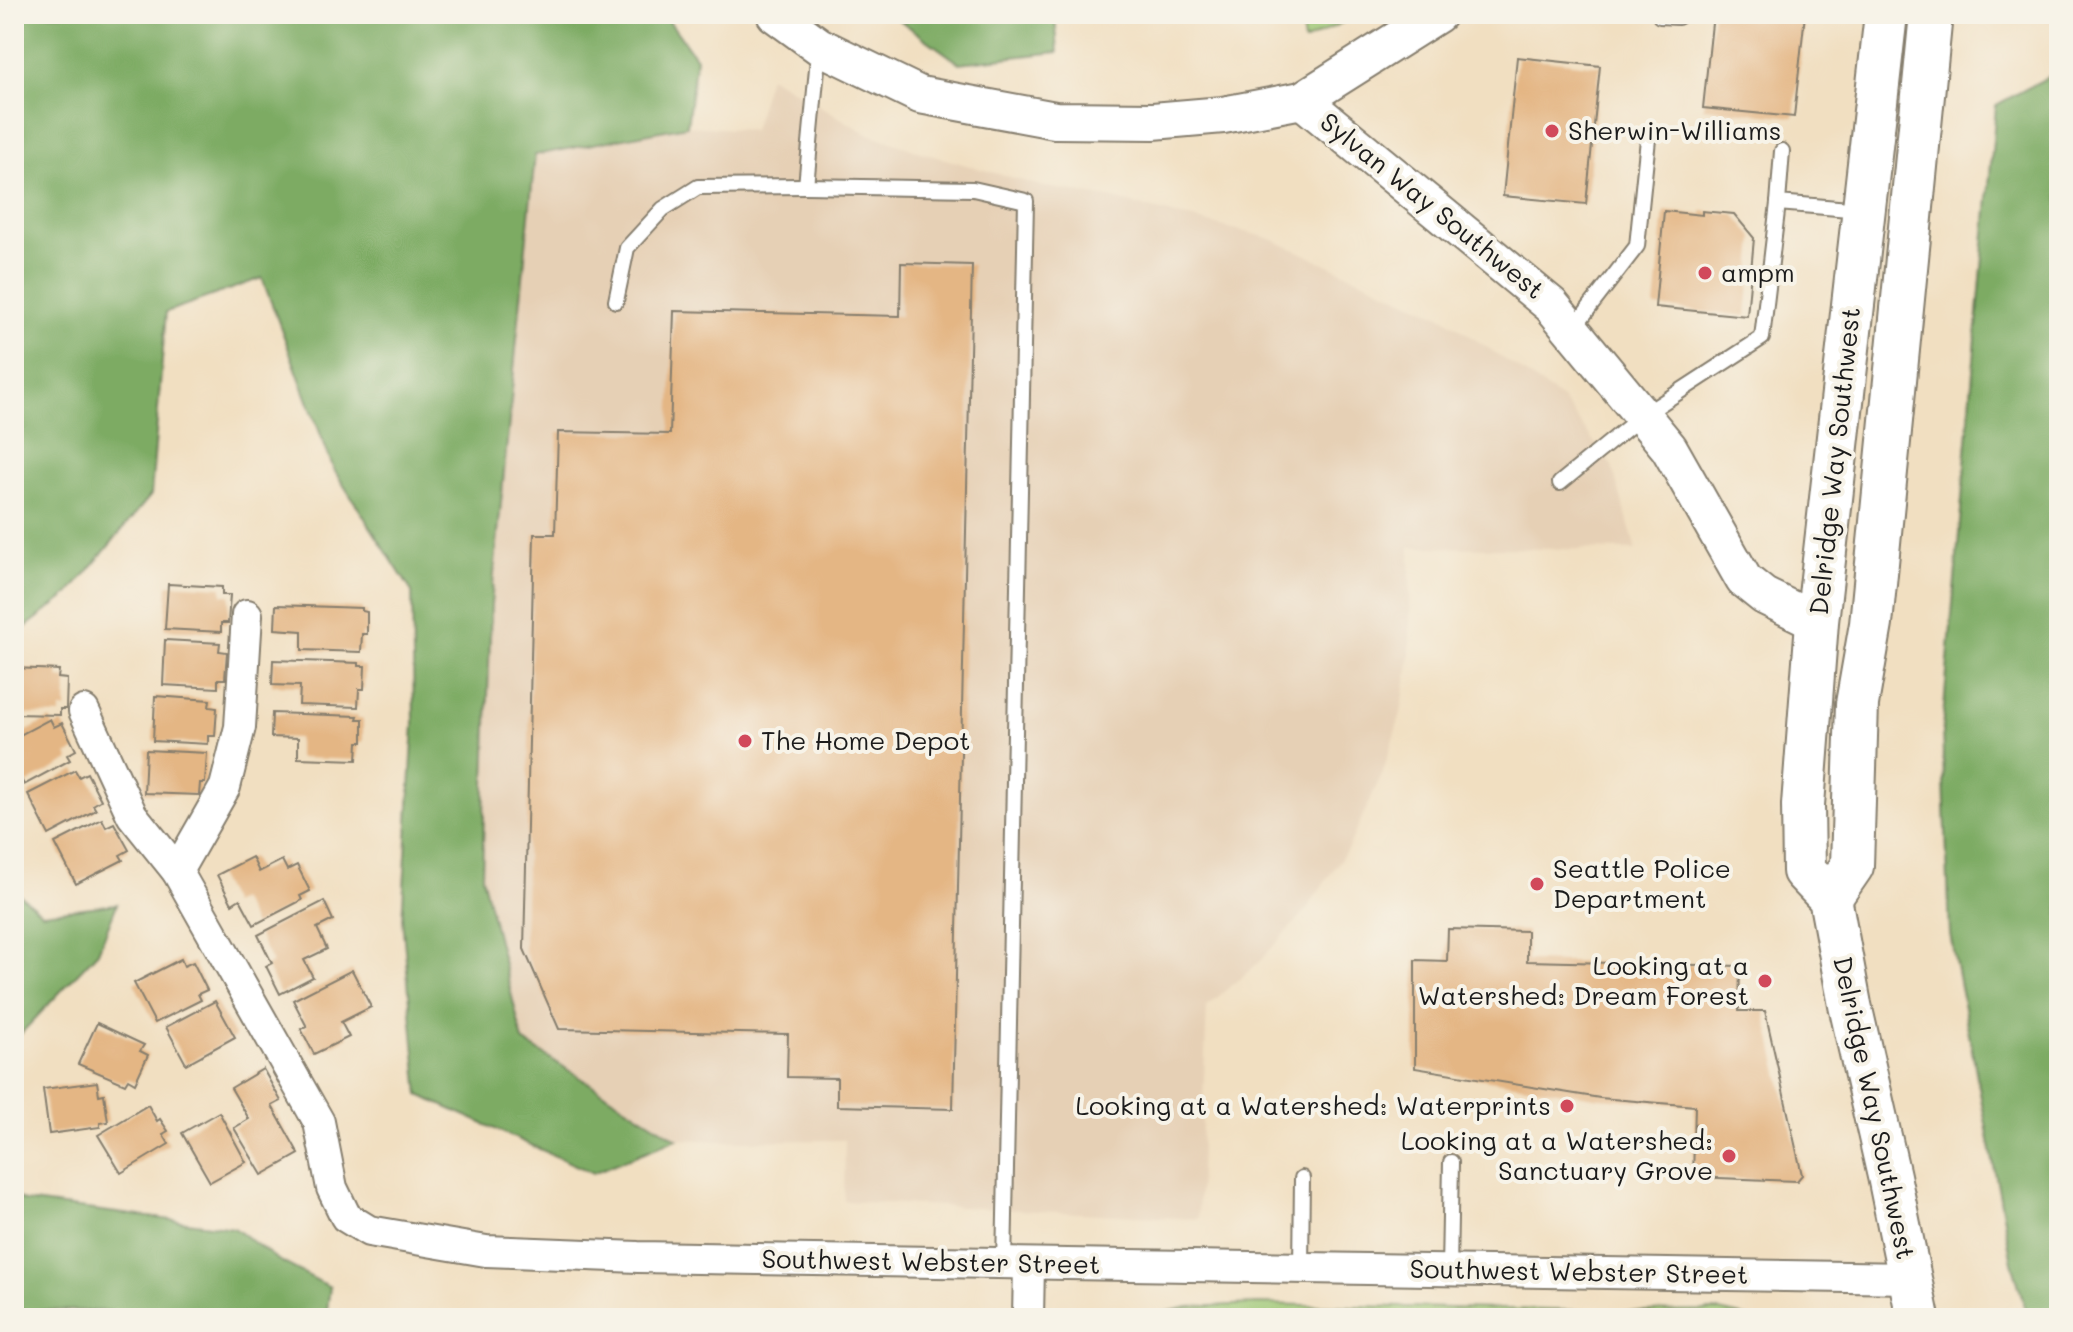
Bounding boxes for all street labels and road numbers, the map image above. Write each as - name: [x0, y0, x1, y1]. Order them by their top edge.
- street label: Sylvan Way Southwest: [1313, 104, 1552, 306]
- street label: Delridge Way Southwest: [1801, 305, 1867, 616]
- street label: Delridge Way Southwest: [1826, 953, 1924, 1263]
- street label: Southwest Webster Street: [761, 1241, 1101, 1281]
- street label: Southwest Webster Street: [1409, 1251, 1749, 1291]

